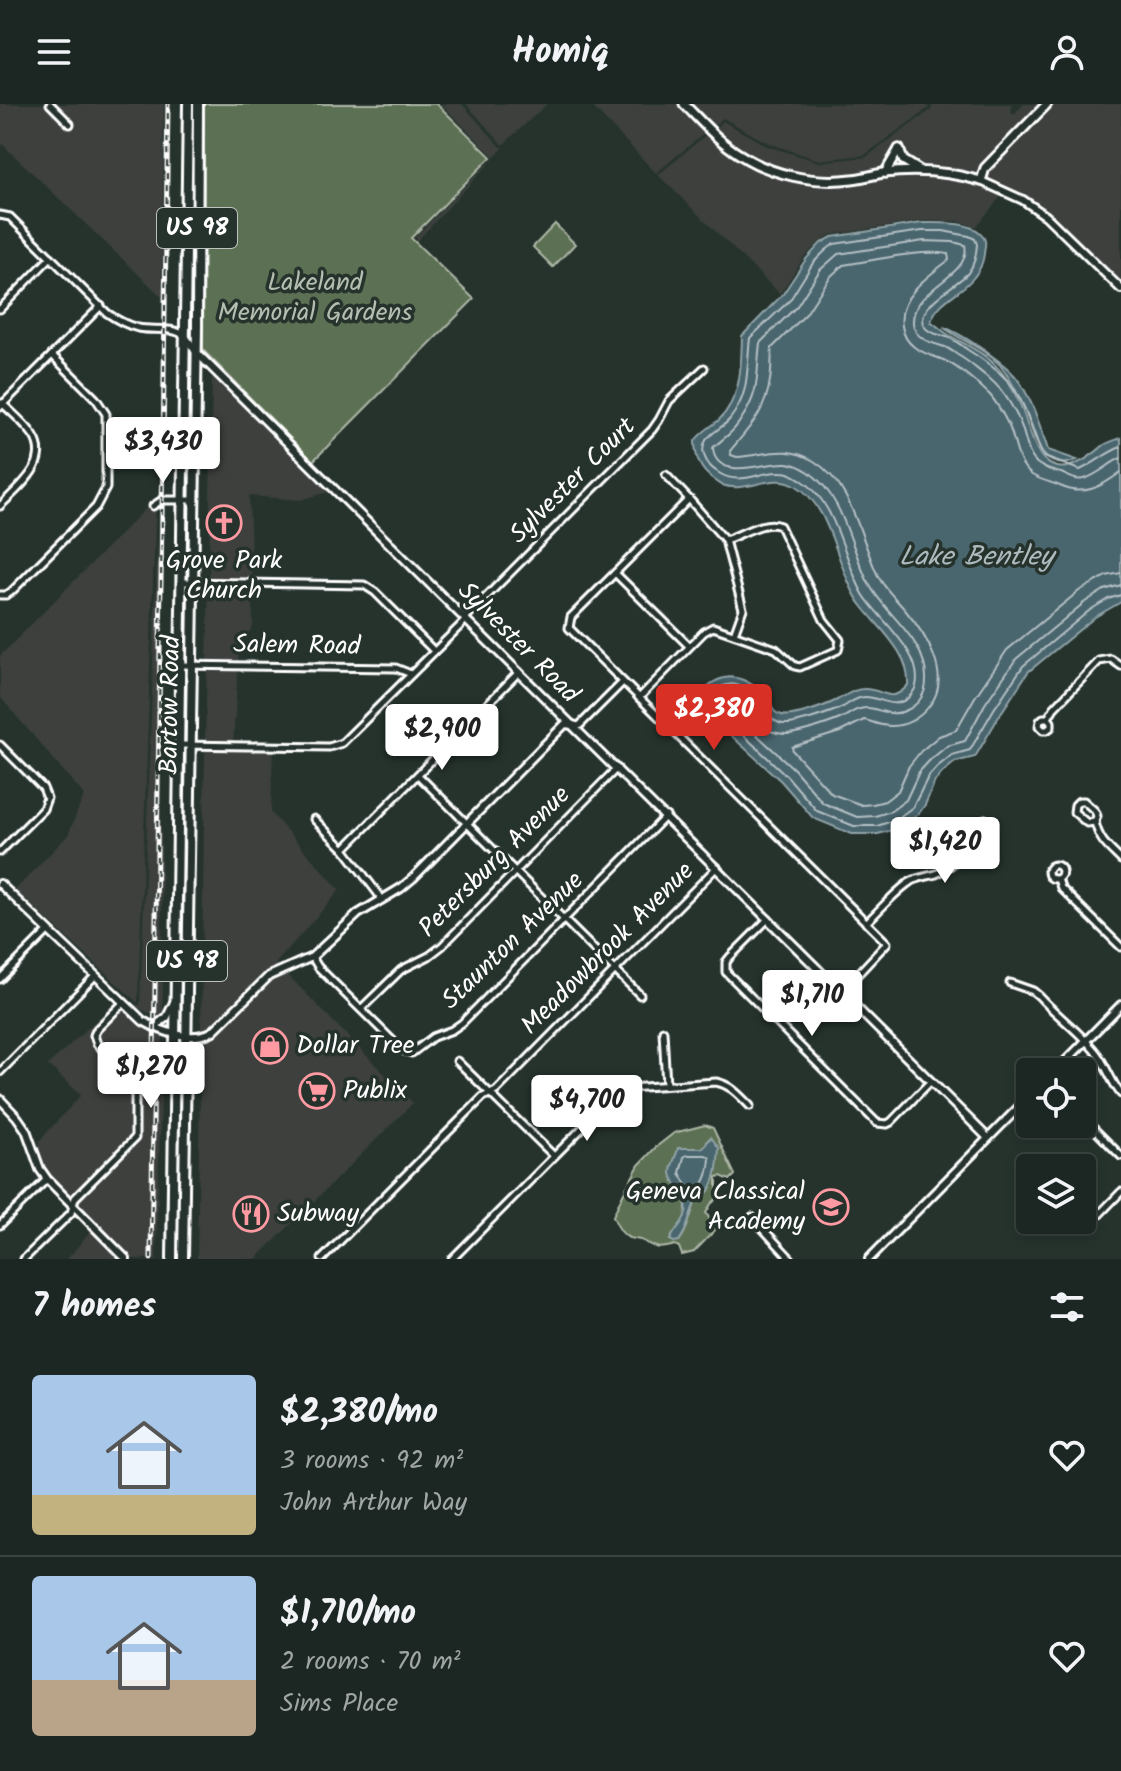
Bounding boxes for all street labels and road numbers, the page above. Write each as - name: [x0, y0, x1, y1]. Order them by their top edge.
- road number: US 98: [157, 208, 237, 248]
- street label: Sylvester Court: [500, 407, 647, 554]
- street label: Sylvester Road: [447, 572, 590, 715]
- street label: Salem Road: [233, 624, 362, 668]
- street label: Bartow Road: [149, 634, 193, 775]
- street label: Petersburg Avenue: [409, 776, 581, 948]
- street label: Meadowbrook Avenue: [511, 852, 705, 1046]
- street label: Staunton Avenue: [432, 861, 594, 1020]
- road number: US 98: [147, 941, 227, 981]

